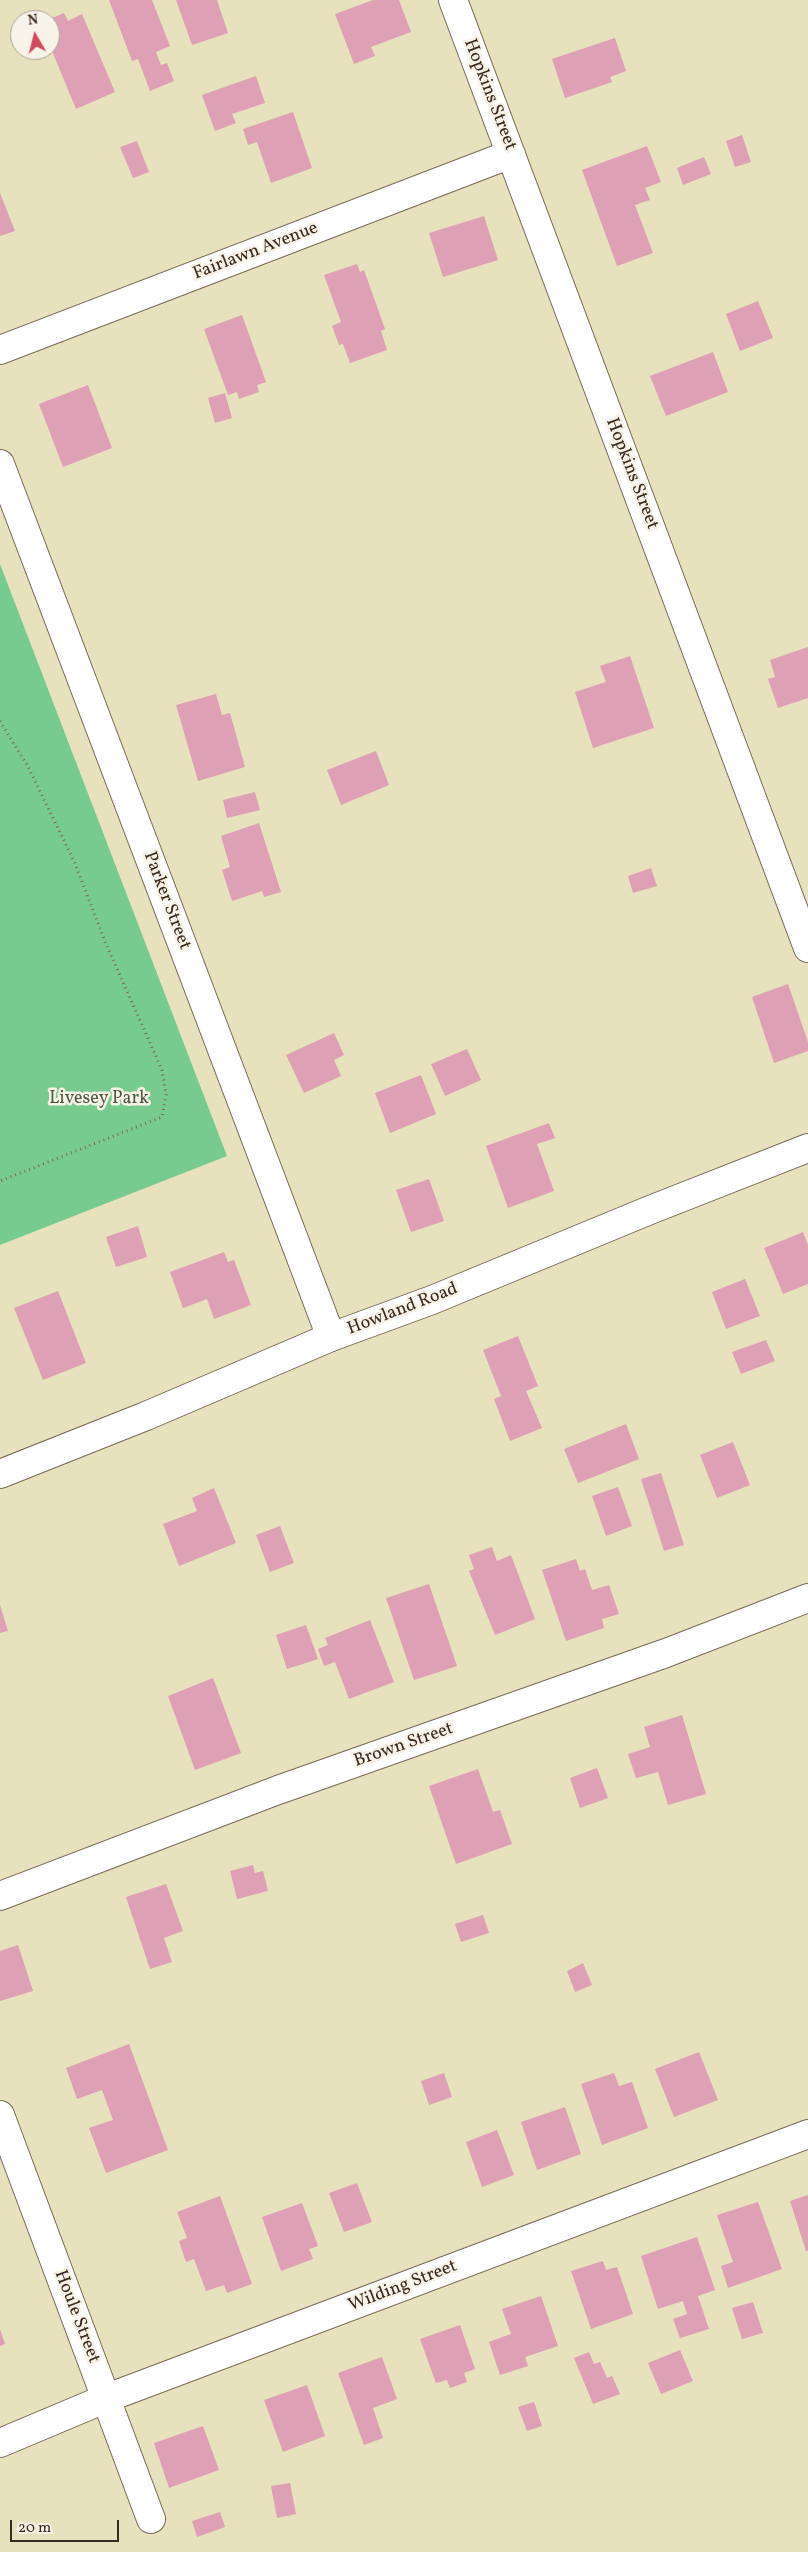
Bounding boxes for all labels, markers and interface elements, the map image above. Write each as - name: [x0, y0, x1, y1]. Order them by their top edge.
- north arrow: [10, 10, 60, 60]
- text: N: [27, 11, 39, 31]
- street label: Hopkins Street: [458, 36, 520, 154]
- street label: Fairlawn Avenue: [190, 218, 322, 286]
- street label: Hopkins Street: [600, 415, 662, 533]
- street label: Parker Street: [137, 849, 195, 953]
- park label: Livesey Park: [49, 1089, 149, 1111]
- street label: Howland Road: [345, 1279, 461, 1341]
- street label: Brown Street: [352, 1719, 456, 1773]
- street label: Wilding Street: [346, 2256, 460, 2318]
- street label: Houle Street: [48, 2267, 104, 2367]
- scale bar: [12, 2510, 121, 2542]
- text: 20 m: [18, 2518, 51, 2539]

